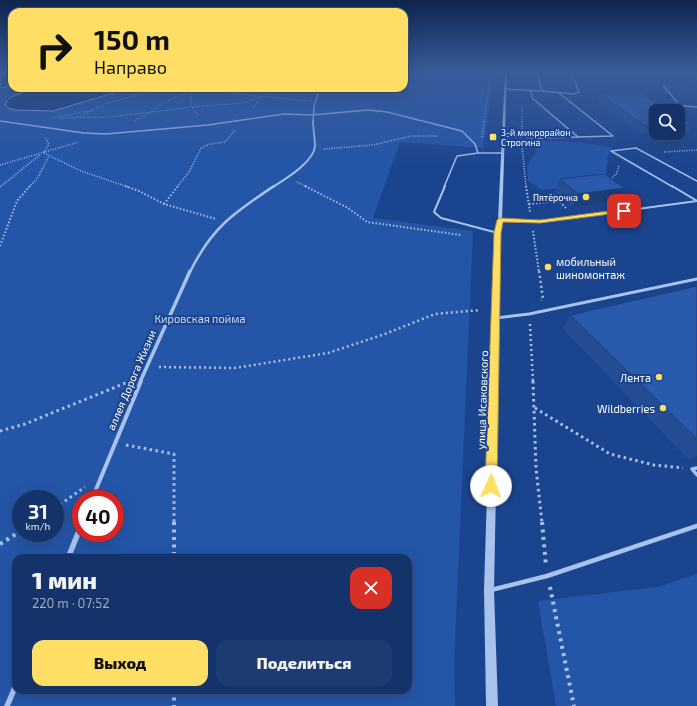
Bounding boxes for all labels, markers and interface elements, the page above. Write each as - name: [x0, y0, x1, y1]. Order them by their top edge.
- text: 150 m: [94, 22, 170, 56]
- icon: right: [28, 24, 80, 76]
- text: Направо: [94, 56, 167, 78]
- map controls: [649, 104, 685, 140]
- button: search: [649, 104, 685, 140]
- place label: 3-й микрорайон Строгина: [501, 127, 570, 148]
- marker: 3-й микрорайон Строгина: [488, 132, 498, 142]
- place label: Пятёрочка: [533, 192, 578, 203]
- marker: Пятёрочка: [581, 192, 591, 202]
- pin: [607, 194, 641, 228]
- icon: arrive: [613, 200, 635, 222]
- place label: мобильный шиномонтаж: [556, 255, 625, 281]
- marker: мобильный шиномонтаж: [543, 262, 553, 272]
- park label: Кировская пойма: [154, 312, 246, 325]
- street label: аллея Дорога Жизни: [104, 328, 158, 432]
- street label: улица Исаковского: [474, 350, 491, 450]
- place label: Лента: [620, 371, 651, 384]
- marker: Лента: [654, 372, 664, 382]
- place label: Wildberries: [597, 402, 655, 415]
- marker: Wildberries: [658, 403, 668, 413]
- position arrow: [470, 465, 512, 507]
- speed limit sign: 40: [72, 490, 124, 542]
- text: 31: [28, 499, 48, 523]
- text: km/h: [26, 520, 50, 532]
- text: 1 мин: [32, 565, 97, 594]
- button: close: [350, 567, 392, 609]
- text: 220 m · 07:52: [32, 595, 109, 611]
- button: Выход: [32, 640, 208, 686]
- button: Поделиться: [216, 640, 392, 686]

